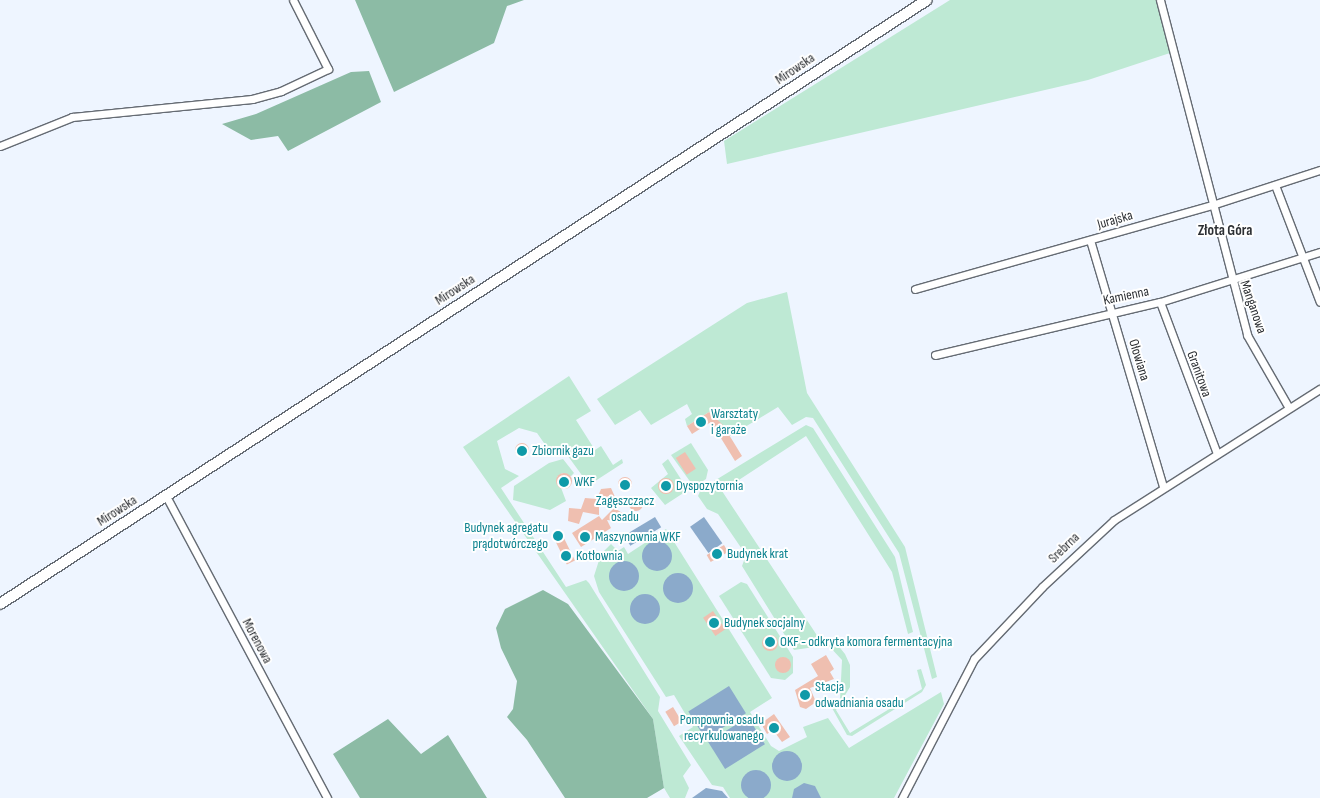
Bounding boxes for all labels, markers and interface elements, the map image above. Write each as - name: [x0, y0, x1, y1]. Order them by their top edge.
- street label: Mirowska: [772, 50, 818, 88]
- street label: Jurajska: [1095, 207, 1135, 233]
- district label: Złota Góra: [1198, 222, 1252, 240]
- street label: Mirowska: [432, 271, 478, 309]
- street label: Manganowa: [1236, 278, 1270, 336]
- street label: Kamienna: [1102, 283, 1150, 309]
- street label: Ołowiana: [1125, 337, 1153, 383]
- street label: Granitowa: [1183, 349, 1215, 399]
- place label: Warsztaty i garaże: [711, 406, 758, 438]
- marker: Warsztaty i garaże: [695, 416, 707, 428]
- place label: Zbiornik gazu: [532, 443, 594, 459]
- marker: Zbiornik gazu: [516, 445, 528, 457]
- place label: WKF: [574, 474, 595, 490]
- marker: WKF: [558, 476, 570, 488]
- place label: Dyspozytornia: [676, 478, 743, 494]
- marker: Zagęszczacz osadu: [619, 479, 631, 491]
- marker: Dyspozytornia: [660, 480, 672, 492]
- street label: Mirowska: [94, 492, 140, 530]
- place label: Zagęszczacz osadu: [596, 493, 654, 526]
- place label: Budynek agregatu prądotwórczego: [464, 520, 548, 552]
- place label: Maszynownia WKF: [595, 529, 681, 545]
- street label: Srebrna: [1045, 529, 1083, 567]
- marker: Budynek agregatu prądotwórczego: [552, 530, 564, 542]
- marker: Maszynownia WKF: [579, 531, 591, 543]
- place label: Budynek krat: [727, 546, 788, 562]
- place label: Kotłownia: [576, 548, 623, 564]
- marker: Budynek krat: [711, 548, 723, 560]
- marker: Kotłownia: [560, 550, 572, 562]
- place label: Budynek socjalny: [724, 615, 805, 631]
- street label: Morenowa: [238, 616, 276, 666]
- marker: Budynek socjalny: [708, 617, 720, 629]
- place label: OKF - odkryta komora fermentacyjna: [780, 634, 952, 650]
- marker: OKF - odkryta komora fermentacyjna: [764, 636, 776, 648]
- place label: Stacja odwadniania osadu: [815, 679, 904, 712]
- marker: Stacja odwadniania osadu: [799, 689, 811, 701]
- place label: Pompownia osadu recyrkulowanego: [680, 712, 764, 744]
- marker: Pompownia osadu recyrkulowanego: [768, 722, 780, 734]

